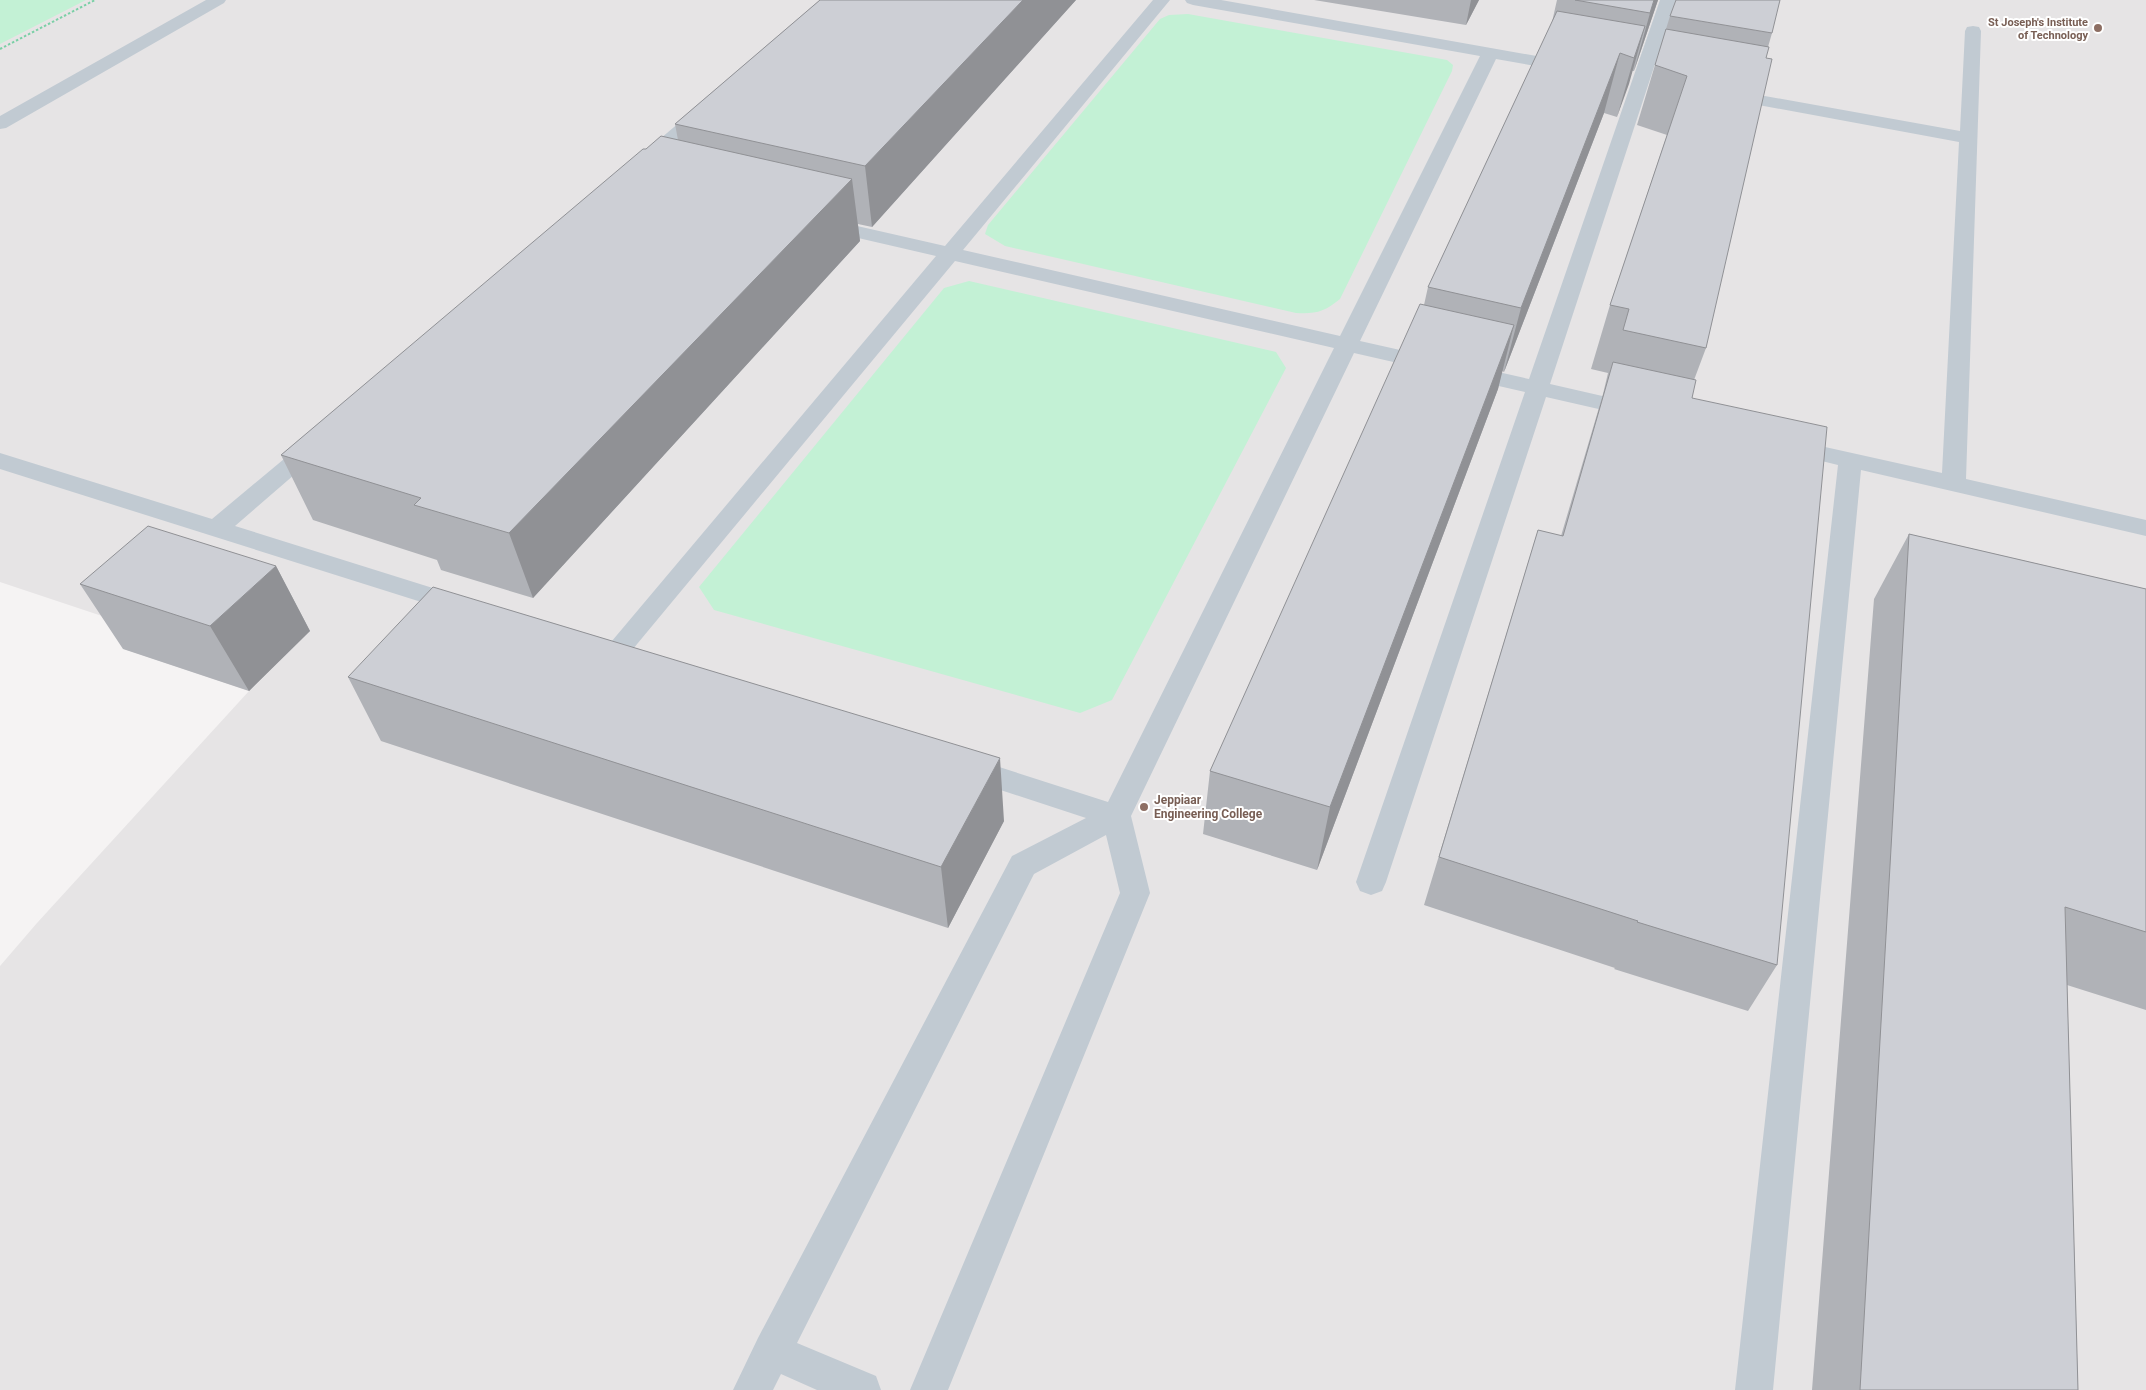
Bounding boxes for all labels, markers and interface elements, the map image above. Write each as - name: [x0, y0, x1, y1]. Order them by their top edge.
- place label: St Joseph's Institute of Technology: [1988, 16, 2088, 42]
- marker: St Joseph's Institute of Technology: [2092, 22, 2104, 34]
- place label: Jeppiaar Engineering College: [1154, 793, 1263, 821]
- marker: Jeppiaar Engineering College: [1138, 801, 1150, 813]

